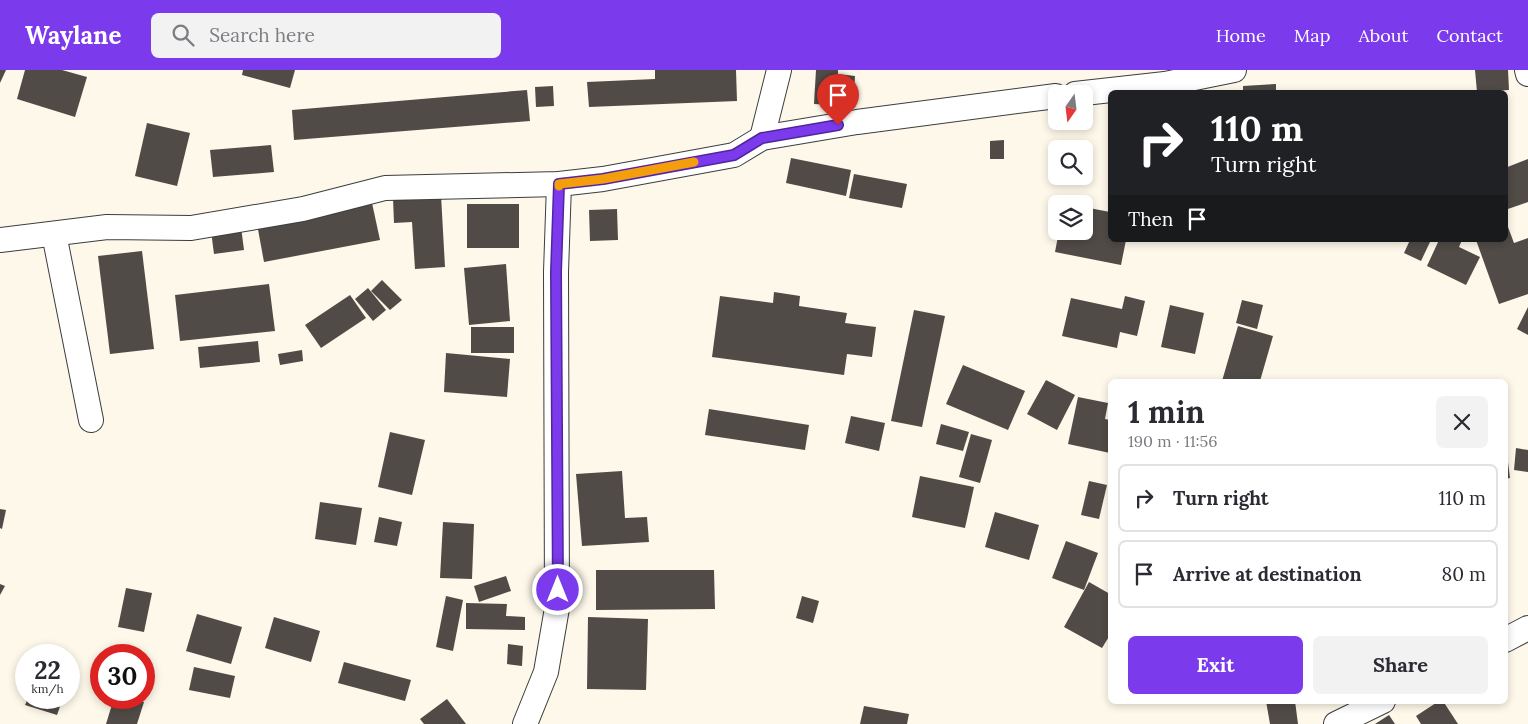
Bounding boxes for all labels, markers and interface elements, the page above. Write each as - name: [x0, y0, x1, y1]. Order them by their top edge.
- search box: [151, 13, 501, 58]
- text: Waylane: [25, 20, 121, 51]
- icon: search: [169, 21, 197, 49]
- text: Search here: [209, 23, 315, 47]
- text: Home: [1216, 24, 1266, 47]
- text: Map: [1294, 24, 1330, 47]
- text: About: [1358, 24, 1408, 47]
- text: Contact: [1436, 24, 1503, 47]
- pin: [817, 74, 859, 125]
- icon: arrive: [824, 81, 852, 109]
- north arrow: [1048, 85, 1092, 130]
- map controls: [1048, 85, 1093, 240]
- text: 110 m: [1211, 106, 1303, 151]
- icon: right: [1128, 110, 1193, 175]
- button: search: [1048, 140, 1093, 185]
- text: Turn right: [1211, 150, 1316, 178]
- button: layers: [1048, 195, 1093, 240]
- icon: arrive: [1183, 205, 1211, 233]
- text: Then: [1128, 207, 1173, 231]
- text: 1 min: [1128, 393, 1205, 431]
- button: close: [1436, 396, 1488, 448]
- text: 190 m · 11:56: [1128, 431, 1218, 451]
- icon: right: [1130, 484, 1158, 512]
- text: Turn right: [1173, 486, 1269, 510]
- text: 110 m: [1438, 486, 1486, 510]
- icon: arrive: [1130, 560, 1158, 588]
- text: Arrive at destination: [1173, 562, 1362, 586]
- text: 80 m: [1442, 562, 1486, 586]
- position arrow: [531, 563, 583, 615]
- button: Exit: [1128, 636, 1303, 694]
- button: Share: [1313, 636, 1488, 694]
- speed limit sign: 30: [90, 644, 155, 709]
- text: 22: [34, 654, 61, 686]
- text: km/h: [31, 681, 64, 696]

